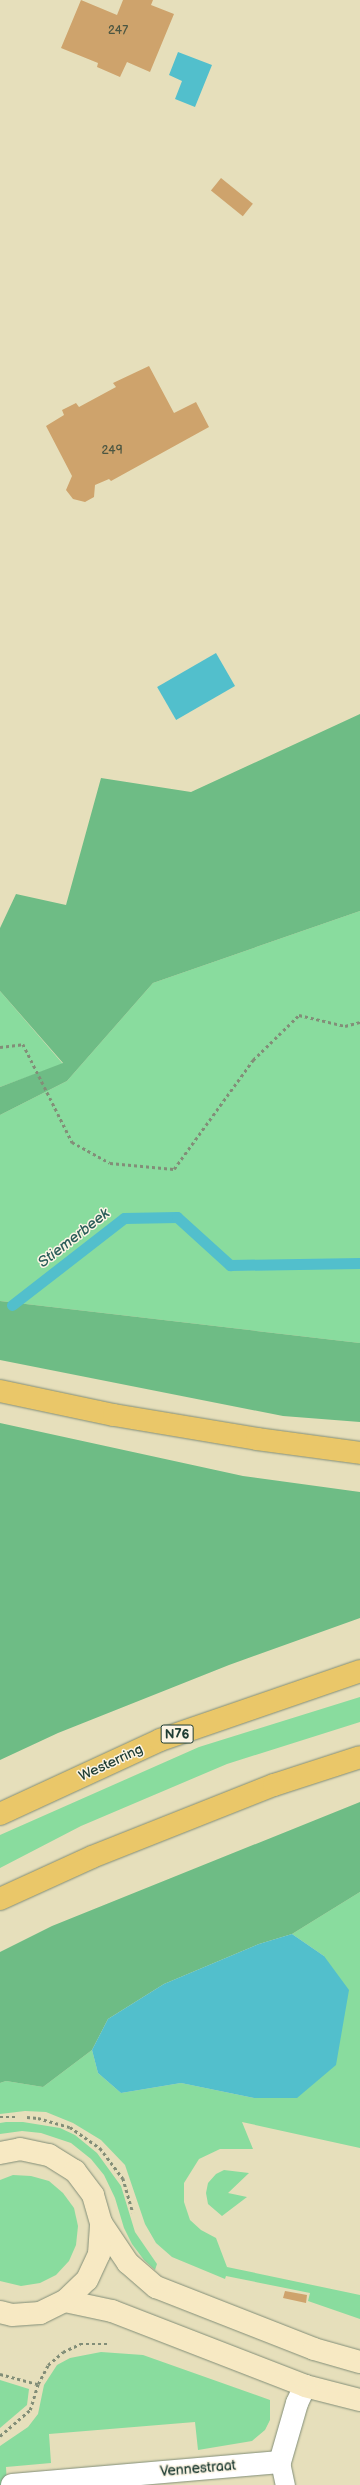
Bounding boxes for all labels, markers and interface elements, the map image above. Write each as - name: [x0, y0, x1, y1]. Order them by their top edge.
- house number: 247: [108, 24, 128, 38]
- house number: 249: [101, 444, 123, 458]
- water label: Stiemerbeek: [35, 1204, 113, 1272]
- road number: N76: [160, 1723, 194, 1745]
- street label: Westerring: [76, 1741, 146, 1785]
- street label: Vennestraat: [159, 2457, 237, 2481]

